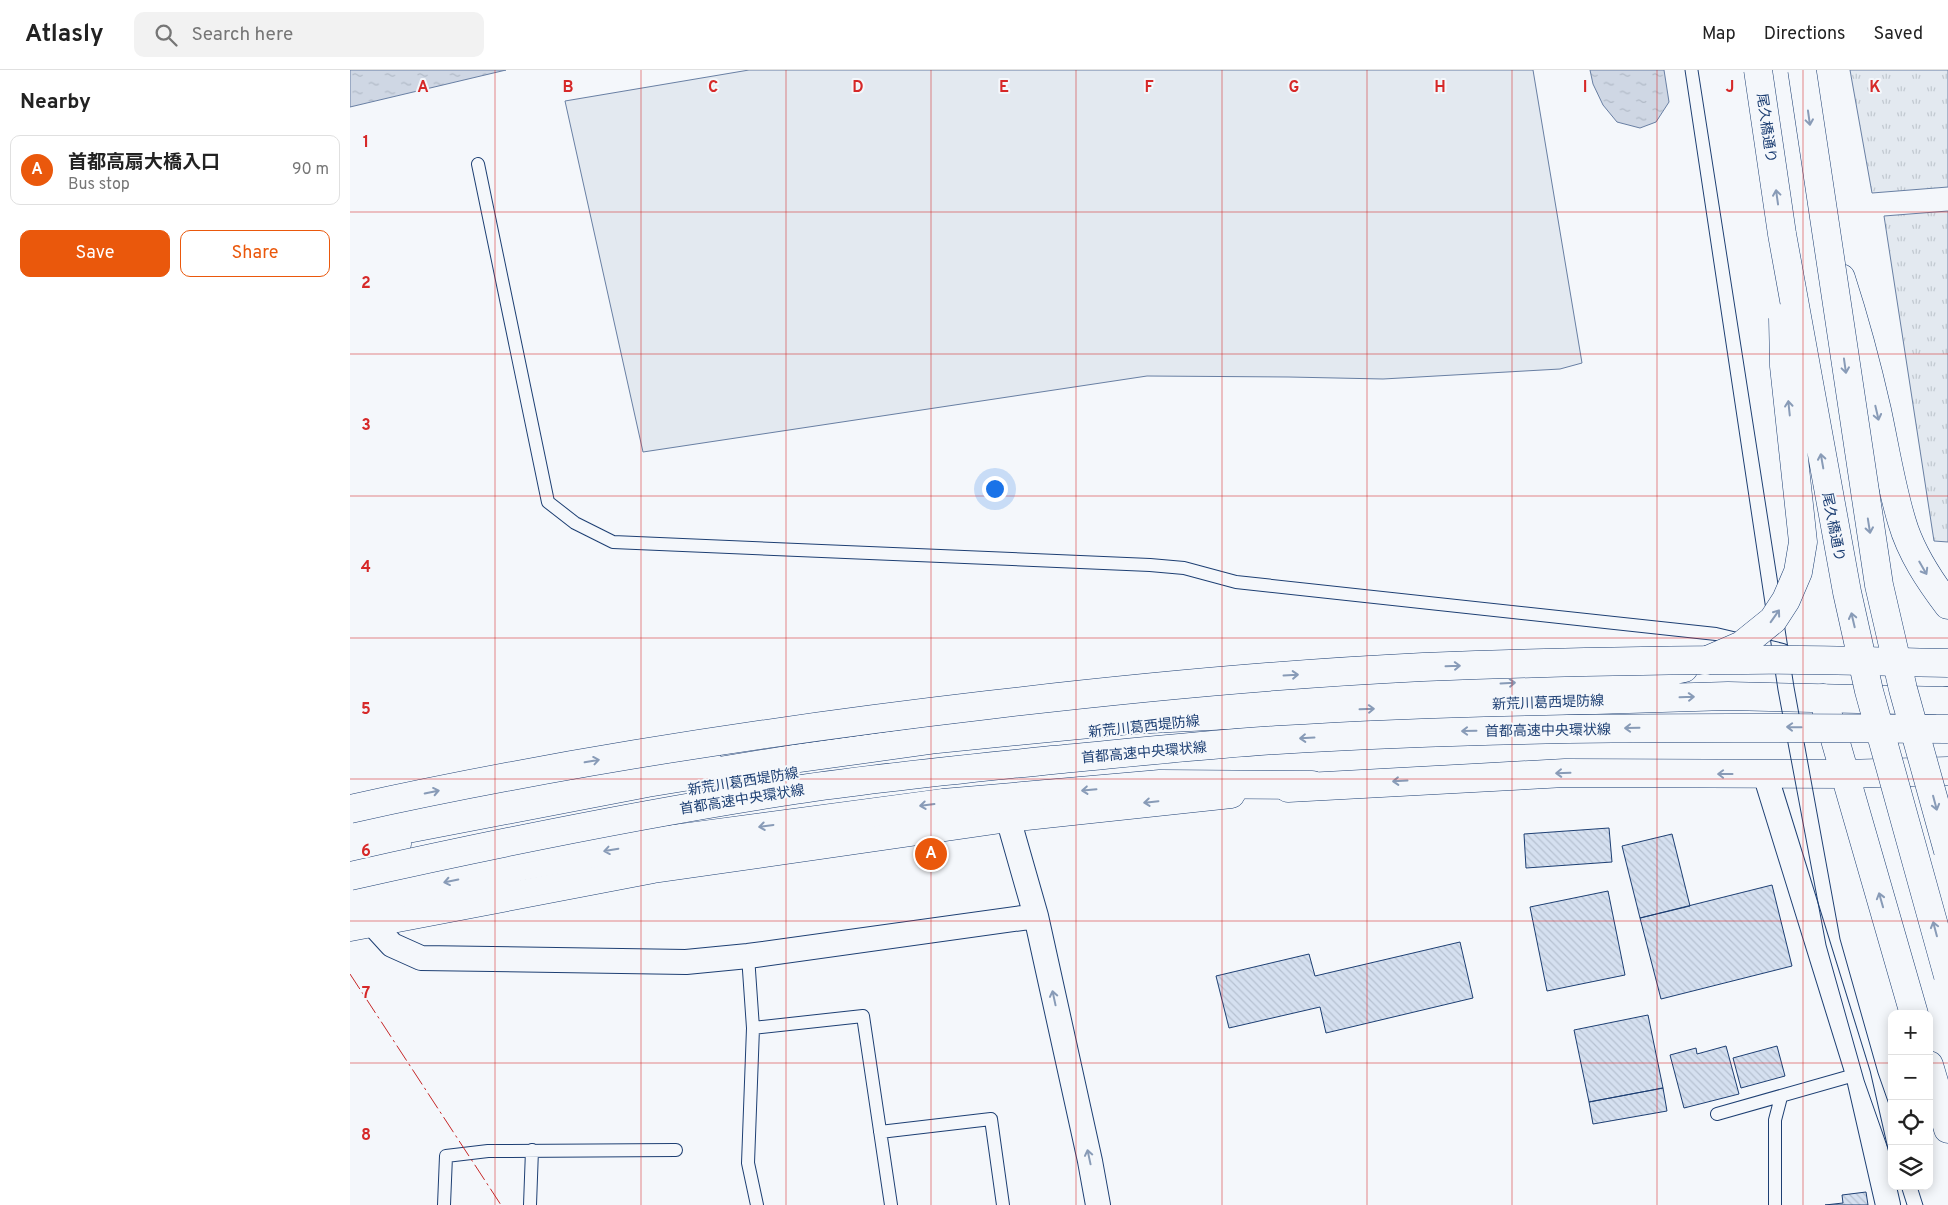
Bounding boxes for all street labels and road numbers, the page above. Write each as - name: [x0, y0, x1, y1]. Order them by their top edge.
- street label: 尾久橋通り: [1752, 92, 1779, 164]
- street label: 尾久橋通り: [1818, 491, 1848, 563]
- street label: 新荒川葛西堤防線: [1492, 693, 1604, 714]
- street label: 新荒川葛西堤防線: [1088, 713, 1201, 742]
- street label: 首都高速中央環状線: [1485, 721, 1611, 741]
- street label: 首都高速中央環状線: [1081, 739, 1208, 767]
- street label: 新荒川葛西堤防線: [687, 765, 800, 800]
- street label: 首都高速中央環状線: [679, 781, 806, 819]

